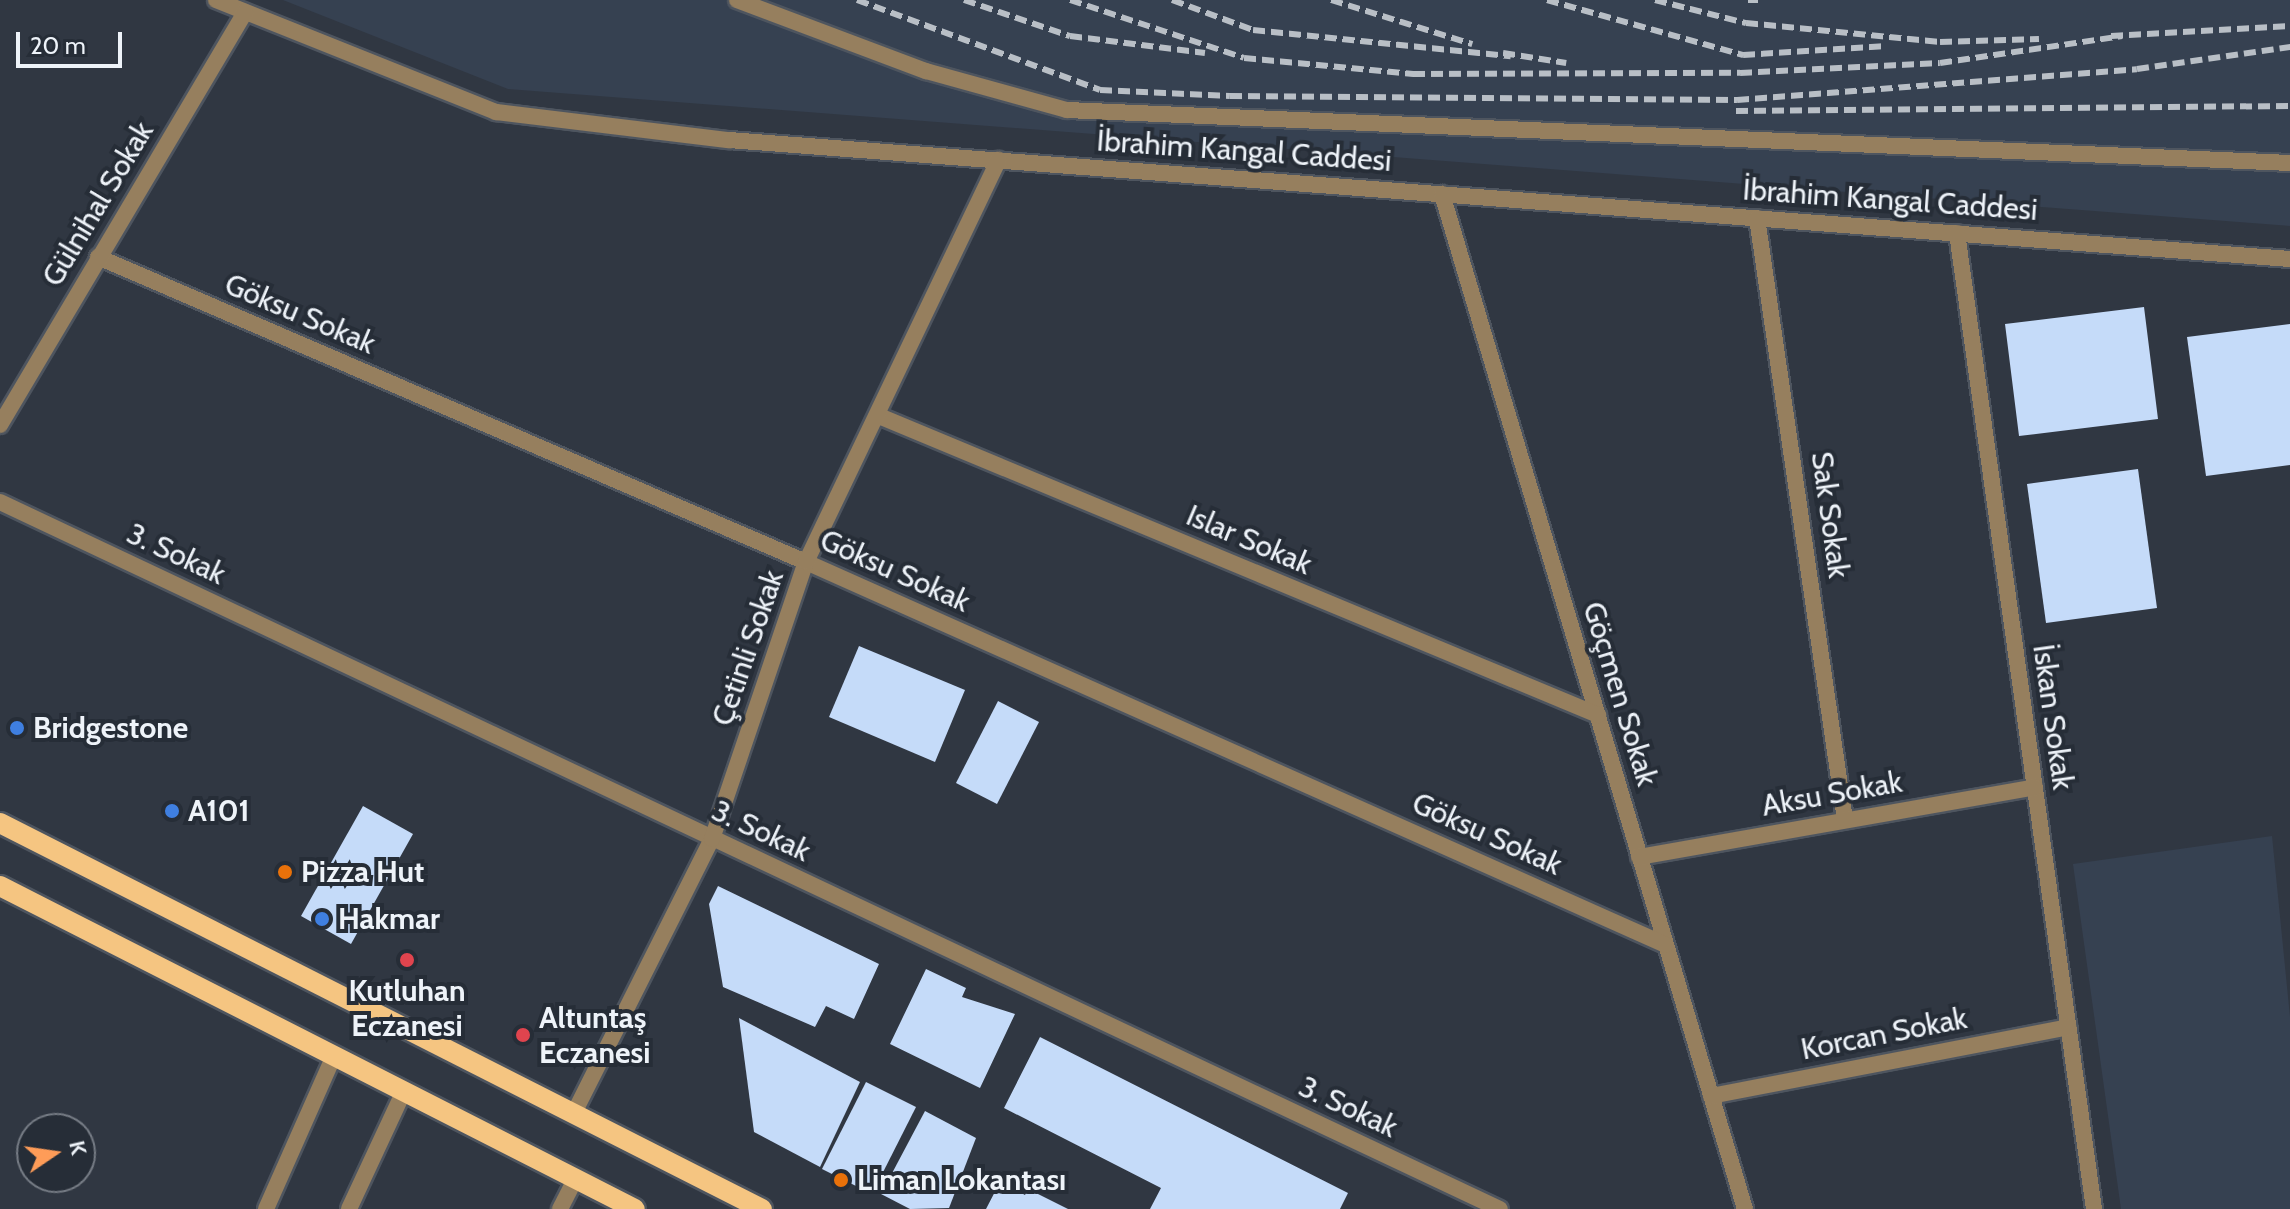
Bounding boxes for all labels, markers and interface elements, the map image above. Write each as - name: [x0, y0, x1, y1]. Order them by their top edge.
- scale bar: [20, 16, 126, 66]
- text: 20 m: [30, 31, 86, 60]
- street label: Gülnihal Sokak: [35, 115, 161, 293]
- street label: İbrahim Kangal Caddesi: [1095, 123, 1393, 179]
- street label: İbrahim Kangal Caddesi: [1741, 172, 2039, 228]
- street label: Göksu Sokak: [219, 266, 381, 362]
- street label: Sak Sokak: [1803, 449, 1857, 581]
- street label: Islar Sokak: [1181, 498, 1317, 582]
- street label: 3. Sokak: [121, 516, 231, 592]
- street label: Göksu Sokak: [815, 522, 975, 620]
- street label: Çetinli Sokak: [705, 566, 791, 730]
- street label: Göçmen Sokak: [1575, 598, 1665, 790]
- street label: İskan Sokak: [2025, 642, 2081, 792]
- place label: Bridgestone: [33, 710, 188, 746]
- marker: Bridgestone: [8, 719, 26, 737]
- street label: Aksu Sokak: [1759, 764, 1905, 824]
- street label: Göksu Sokak: [1407, 785, 1567, 883]
- place label: A101: [188, 793, 250, 829]
- street label: 3. Sokak: [706, 793, 816, 869]
- marker: A101: [163, 802, 181, 820]
- place label: Pizza Hut: [301, 854, 424, 890]
- marker: Pizza Hut: [276, 863, 294, 881]
- place label: Hakmar: [338, 901, 440, 937]
- marker: Hakmar: [313, 910, 331, 928]
- marker: Kutluhan Eczanesi: [398, 951, 416, 969]
- place label: Kutluhan Eczanesi: [348, 973, 466, 1044]
- place label: Altuntaş Eczanesi: [539, 1000, 650, 1070]
- street label: Korcan Sokak: [1798, 1000, 1970, 1068]
- marker: Altuntaş Eczanesi: [514, 1026, 532, 1044]
- street label: 3. Sokak: [1293, 1069, 1403, 1145]
- north arrow: [16, 1113, 96, 1193]
- text: K: [63, 1138, 93, 1158]
- place label: Liman Lokantası: [857, 1162, 1066, 1198]
- marker: Liman Lokantası: [832, 1171, 850, 1189]

